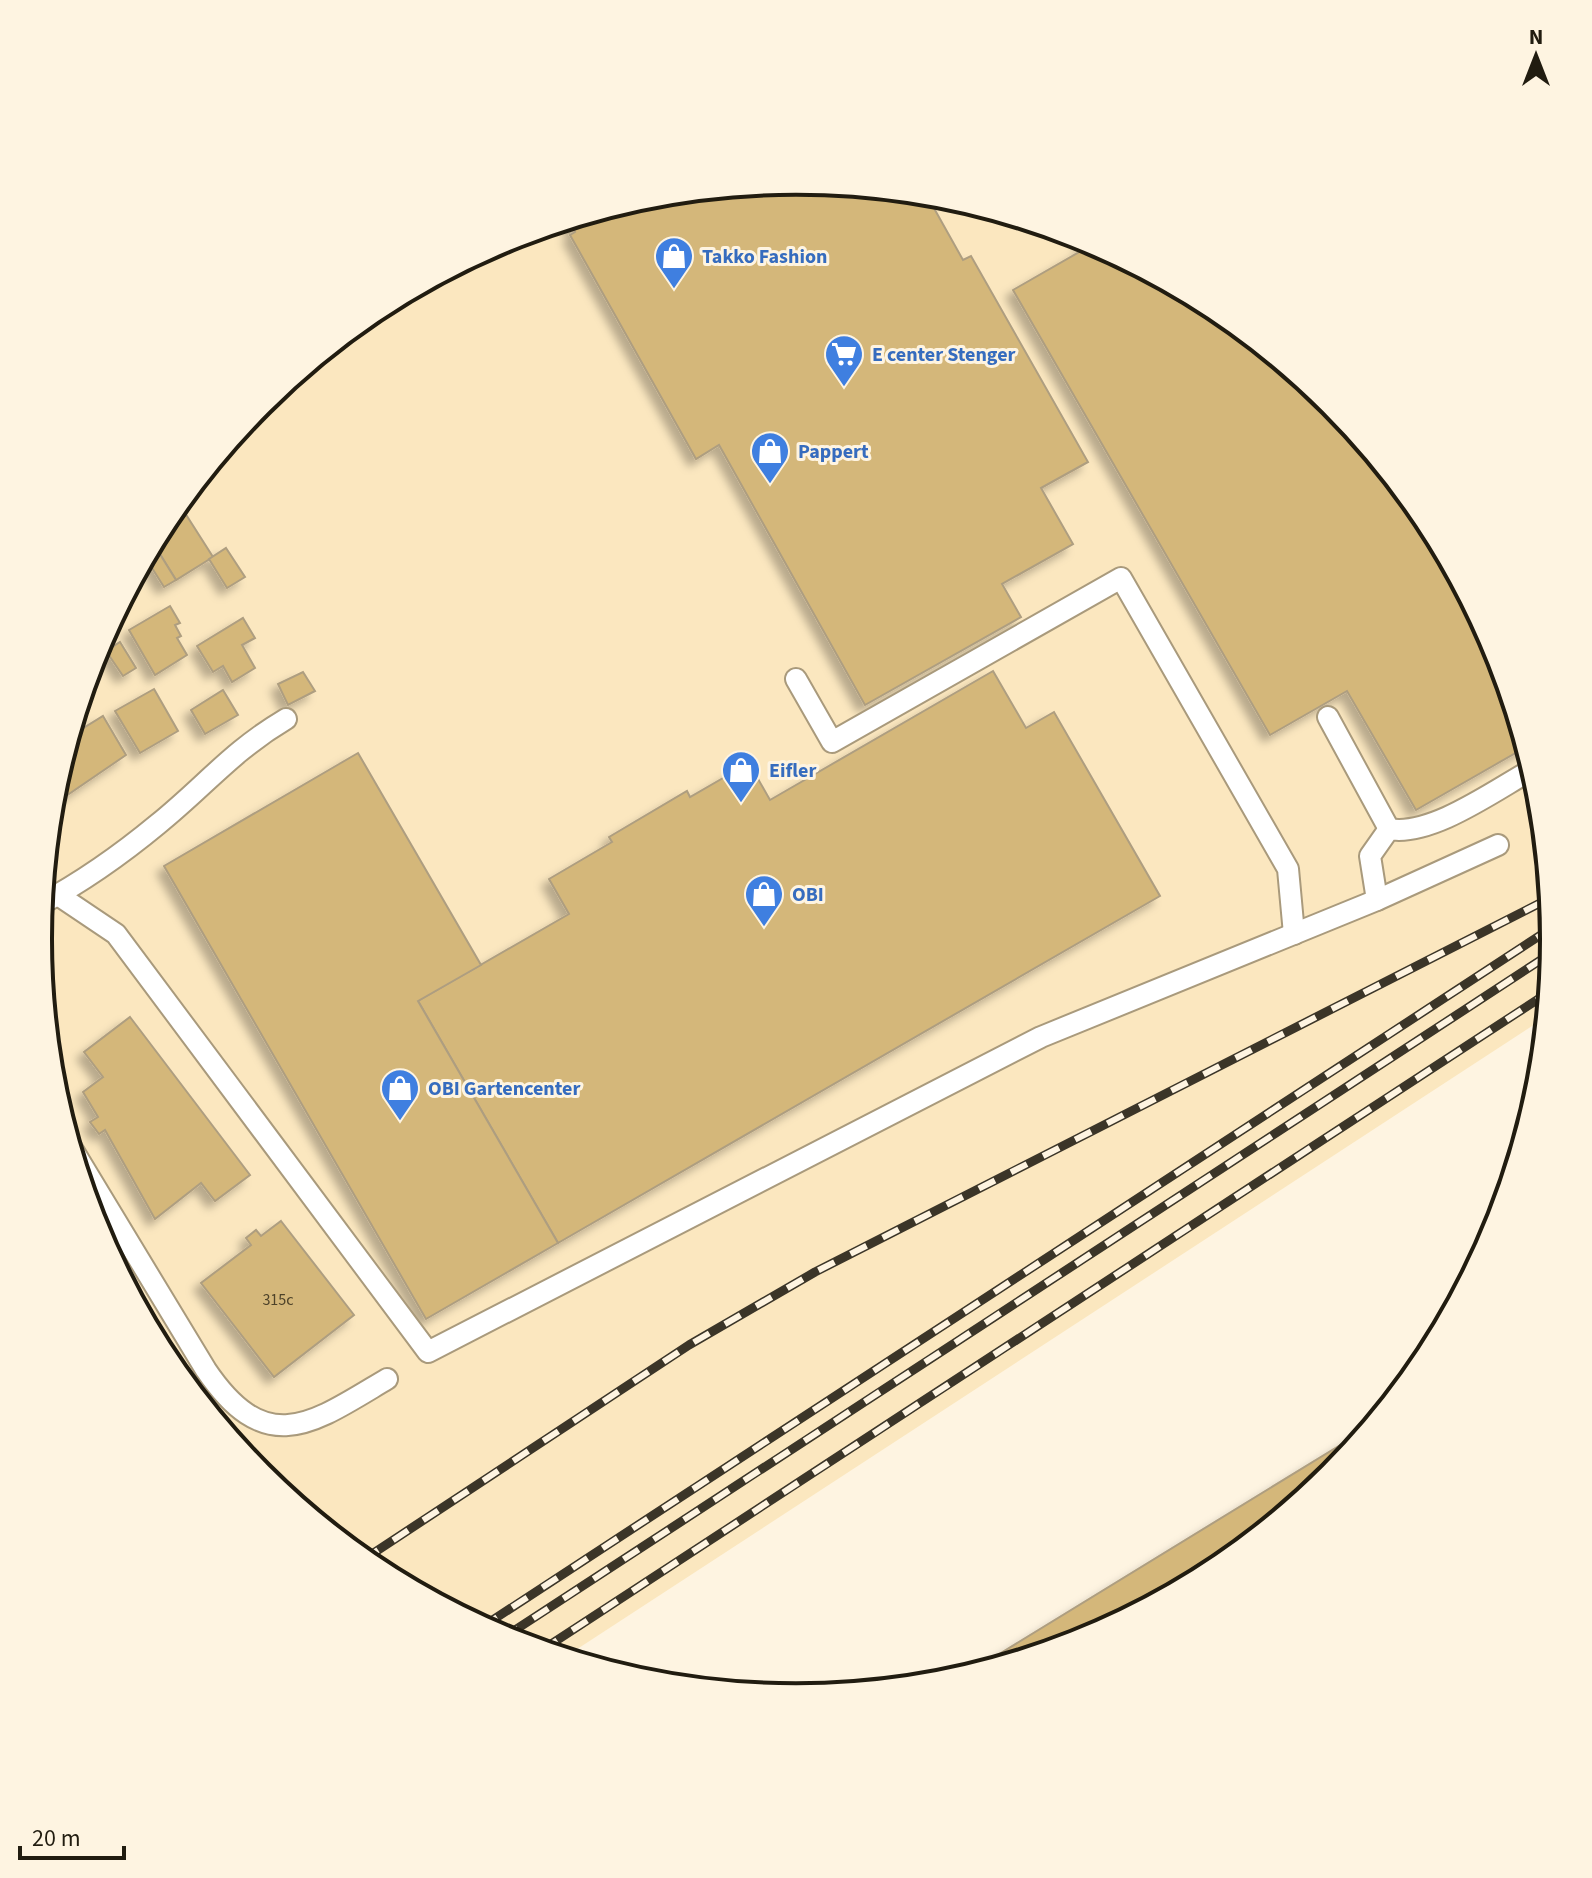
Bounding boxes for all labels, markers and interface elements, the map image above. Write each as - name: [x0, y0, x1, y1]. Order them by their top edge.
- north arrow: [1496, 16, 1576, 96]
- text: N: [1529, 21, 1543, 53]
- shop icon: Takko Fashion: [653, 235, 695, 290]
- place label: Takko Fashion: [702, 243, 827, 271]
- supermarket icon: E center Stenger: [823, 333, 865, 388]
- place label: E center Stenger: [872, 341, 1016, 369]
- shop icon: Pappert: [749, 430, 791, 485]
- place label: Pappert: [798, 438, 869, 466]
- shop icon: Eifler: [720, 749, 762, 804]
- place label: Eifler: [769, 757, 816, 785]
- shop icon: OBI: [743, 873, 785, 928]
- place label: OBI: [792, 881, 824, 909]
- shop icon: OBI Gartencenter: [379, 1067, 421, 1122]
- place label: OBI Gartencenter: [428, 1075, 580, 1103]
- house number: 315c: [262, 1289, 294, 1311]
- scale bar: [20, 1810, 124, 1860]
- text: 20 m: [32, 1821, 81, 1856]

